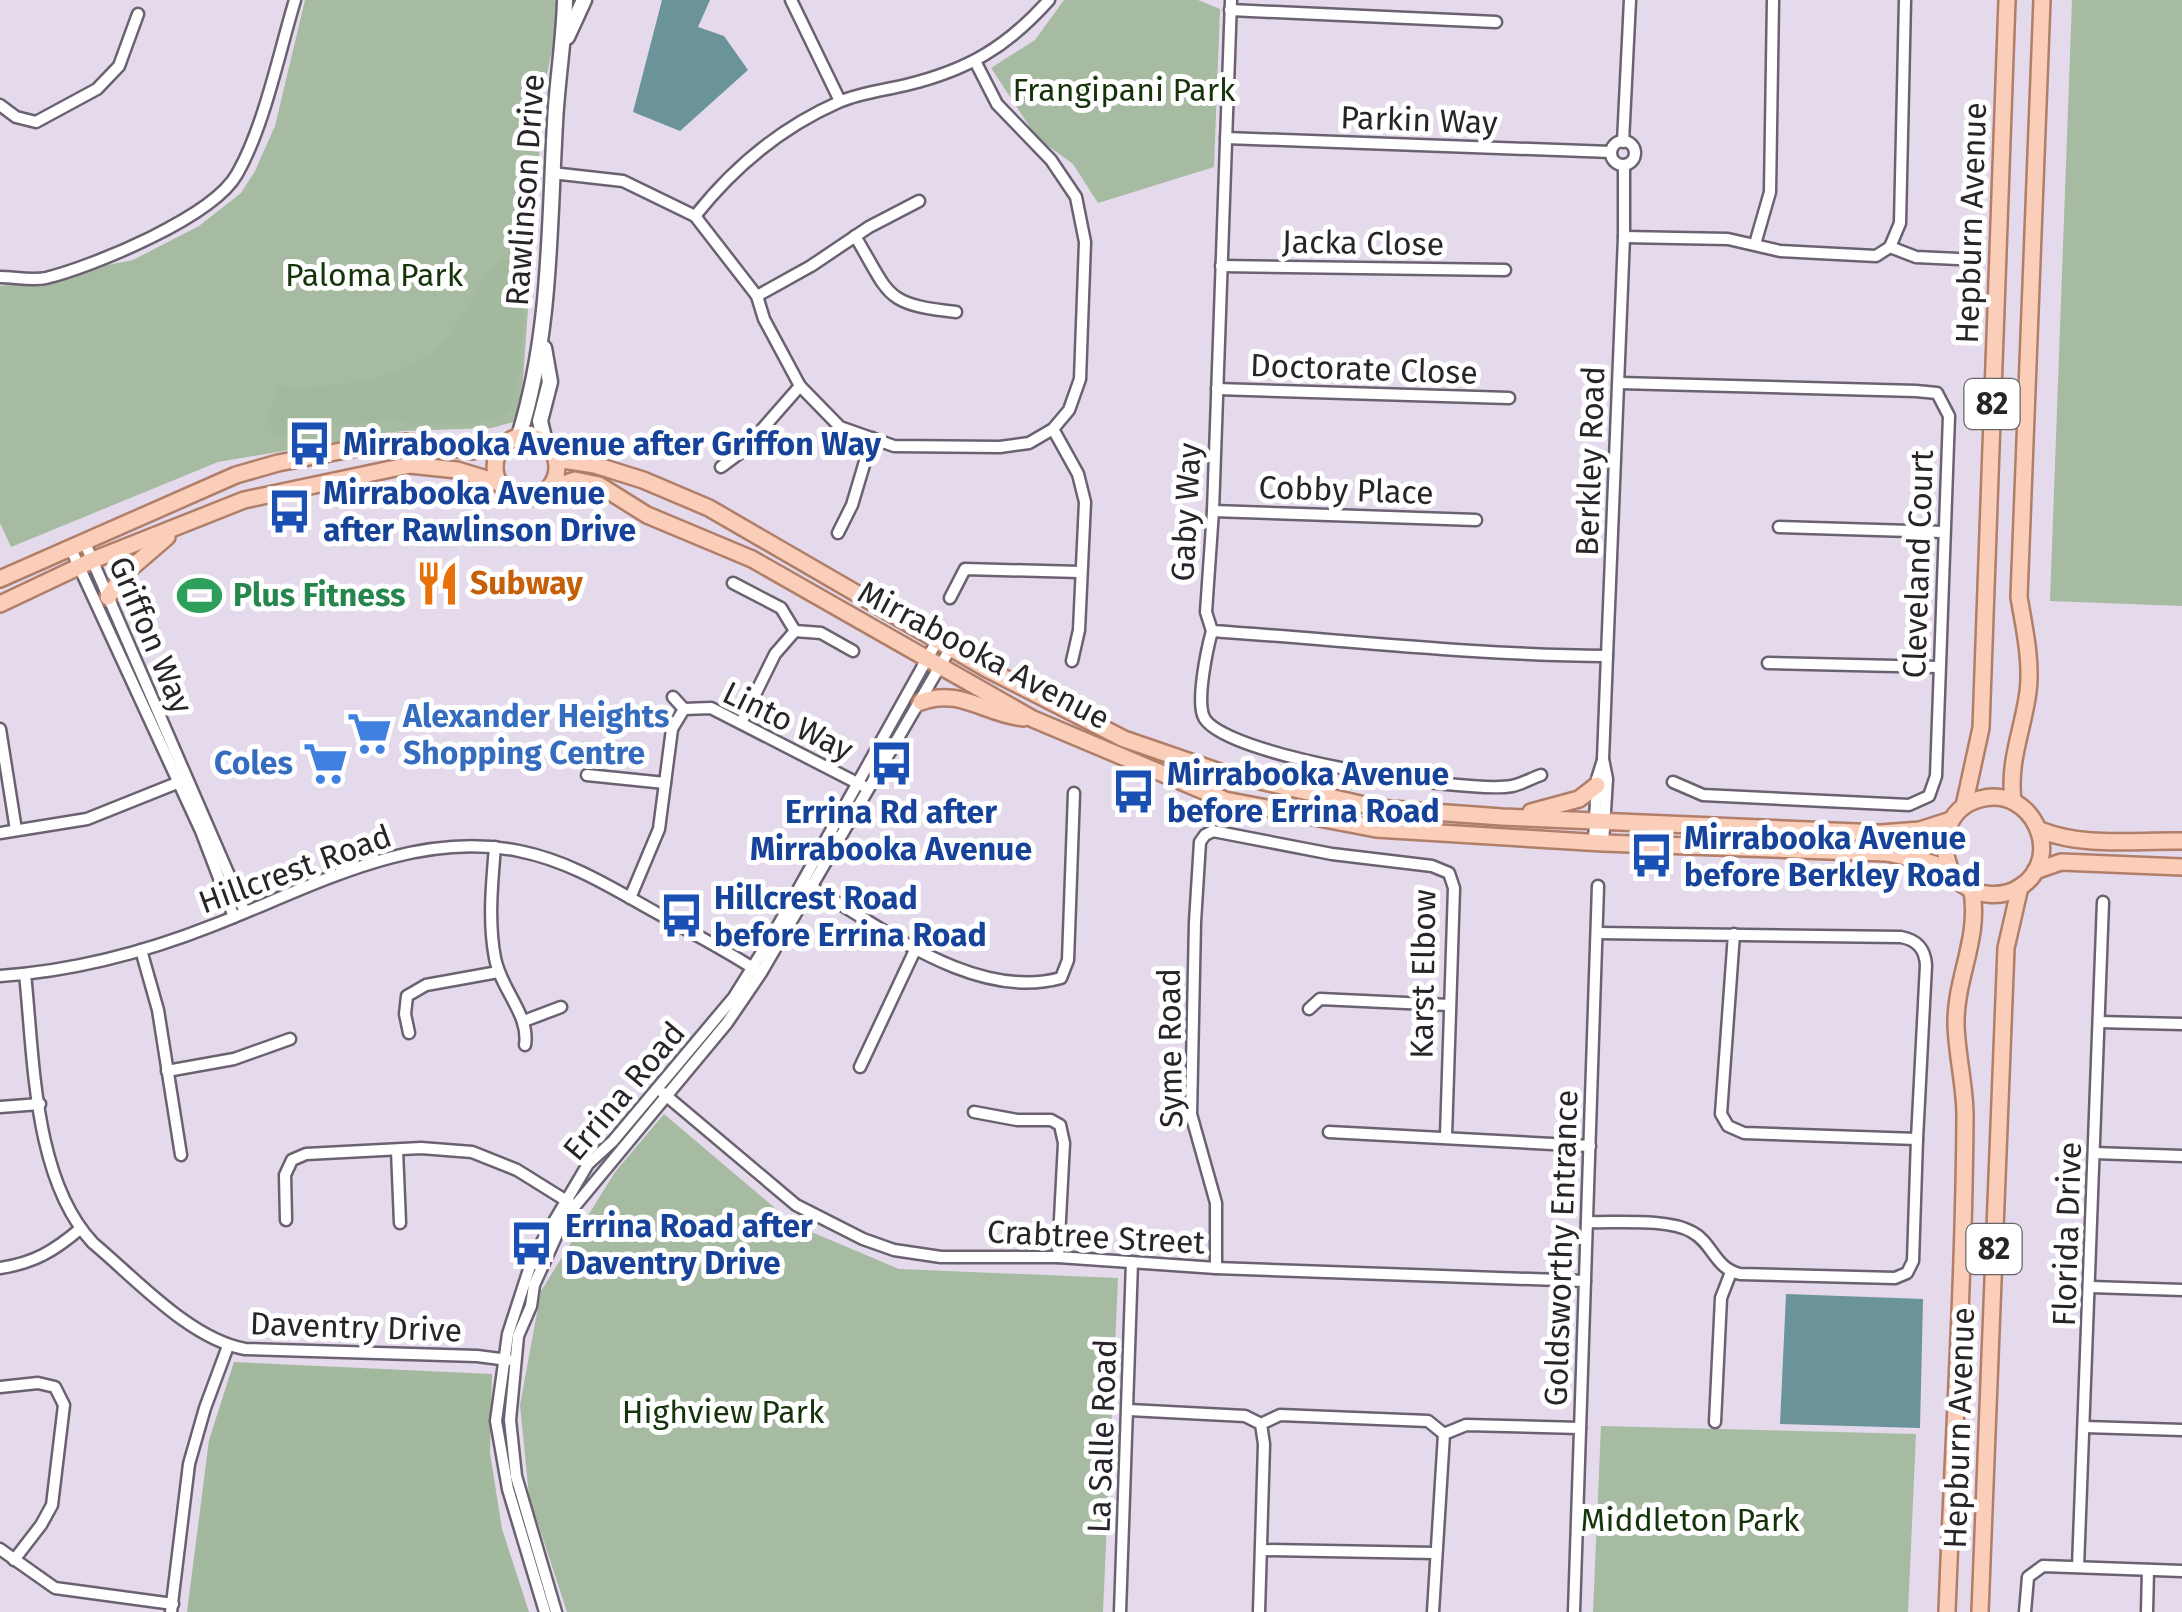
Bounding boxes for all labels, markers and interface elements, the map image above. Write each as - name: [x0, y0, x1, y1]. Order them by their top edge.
- park label: Frangipani Park: [1013, 71, 1236, 109]
- street label: Rawlinson Drive: [498, 73, 552, 307]
- street label: Parkin Way: [1340, 98, 1499, 142]
- street label: Hepburn Avenue: [1948, 102, 1994, 344]
- street label: Jacka Close: [1282, 223, 1444, 263]
- park label: Paloma Park: [285, 256, 464, 294]
- street label: Doctorate Close: [1249, 346, 1479, 392]
- street label: Berkley Road: [1568, 365, 1612, 557]
- road number: 82: [1964, 379, 2020, 429]
- bus stop icon: Mirrabooka Avenue after Griffon Way: [286, 420, 334, 468]
- place label: Mirrabooka Avenue after Griffon Way: [343, 425, 881, 463]
- street label: Gaby Way: [1163, 441, 1209, 582]
- street label: Cleveland Court: [1895, 449, 1941, 679]
- street label: Cobby Place: [1258, 468, 1434, 512]
- place label: Mirrabooka Avenue after Rawlinson Drive: [323, 474, 636, 549]
- bus stop icon: Mirrabooka Avenue after Rawlinson Drive: [266, 487, 314, 535]
- street label: Griffon Way: [101, 551, 201, 719]
- restaurant icon: Subway: [413, 559, 461, 607]
- place label: Subway: [470, 564, 583, 602]
- sports icon: Plus Fitness: [176, 571, 224, 619]
- street label: Mirrabooka Avenue: [852, 573, 1116, 737]
- place label: Plus Fitness: [233, 576, 406, 614]
- street label: Linto Way: [717, 673, 860, 769]
- place label: Alexander Heights Shopping Centre: [402, 697, 670, 772]
- supermarket icon: Alexander Heights Shopping Centre: [346, 710, 394, 758]
- supermarket icon: Coles: [302, 739, 350, 787]
- bus stop icon: Errina Rd after Mirrabooka Avenue: [867, 740, 915, 788]
- place label: Coles: [214, 744, 293, 782]
- place label: Mirrabooka Avenue before Errina Road: [1167, 755, 1449, 830]
- bus stop icon: Mirrabooka Avenue before Errina Road: [1110, 768, 1158, 816]
- place label: Errina Rd after Mirrabooka Avenue: [750, 793, 1032, 868]
- street label: Hillcrest Road: [193, 817, 397, 921]
- place label: Mirrabooka Avenue before Berkley Road: [1684, 819, 1981, 894]
- bus stop icon: Mirrabooka Avenue before Berkley Road: [1627, 832, 1675, 880]
- place label: Hillcrest Road before Errina Road: [714, 879, 987, 954]
- street label: Karst Elbow: [1403, 889, 1443, 1059]
- bus stop icon: Hillcrest Road before Errina Road: [657, 892, 705, 940]
- street label: Syme Road: [1150, 968, 1190, 1128]
- street label: Errina Road: [555, 1014, 693, 1168]
- street label: Goldsworthy Entrance: [1536, 1089, 1586, 1407]
- street label: Florida Drive: [2045, 1141, 2089, 1327]
- place label: Errina Road after Daventry Drive: [565, 1207, 813, 1282]
- street label: Crabtree Street: [986, 1212, 1206, 1262]
- bus stop icon: Errina Road after Daventry Drive: [508, 1220, 556, 1268]
- road number: 82: [1966, 1224, 2022, 1274]
- street label: Daventry Drive: [249, 1304, 463, 1350]
- street label: Hepburn Avenue: [1936, 1307, 1982, 1549]
- street label: La Salle Road: [1080, 1338, 1124, 1534]
- park label: Highview Park: [622, 1393, 825, 1431]
- park label: Middleton Park: [1581, 1501, 1800, 1539]

